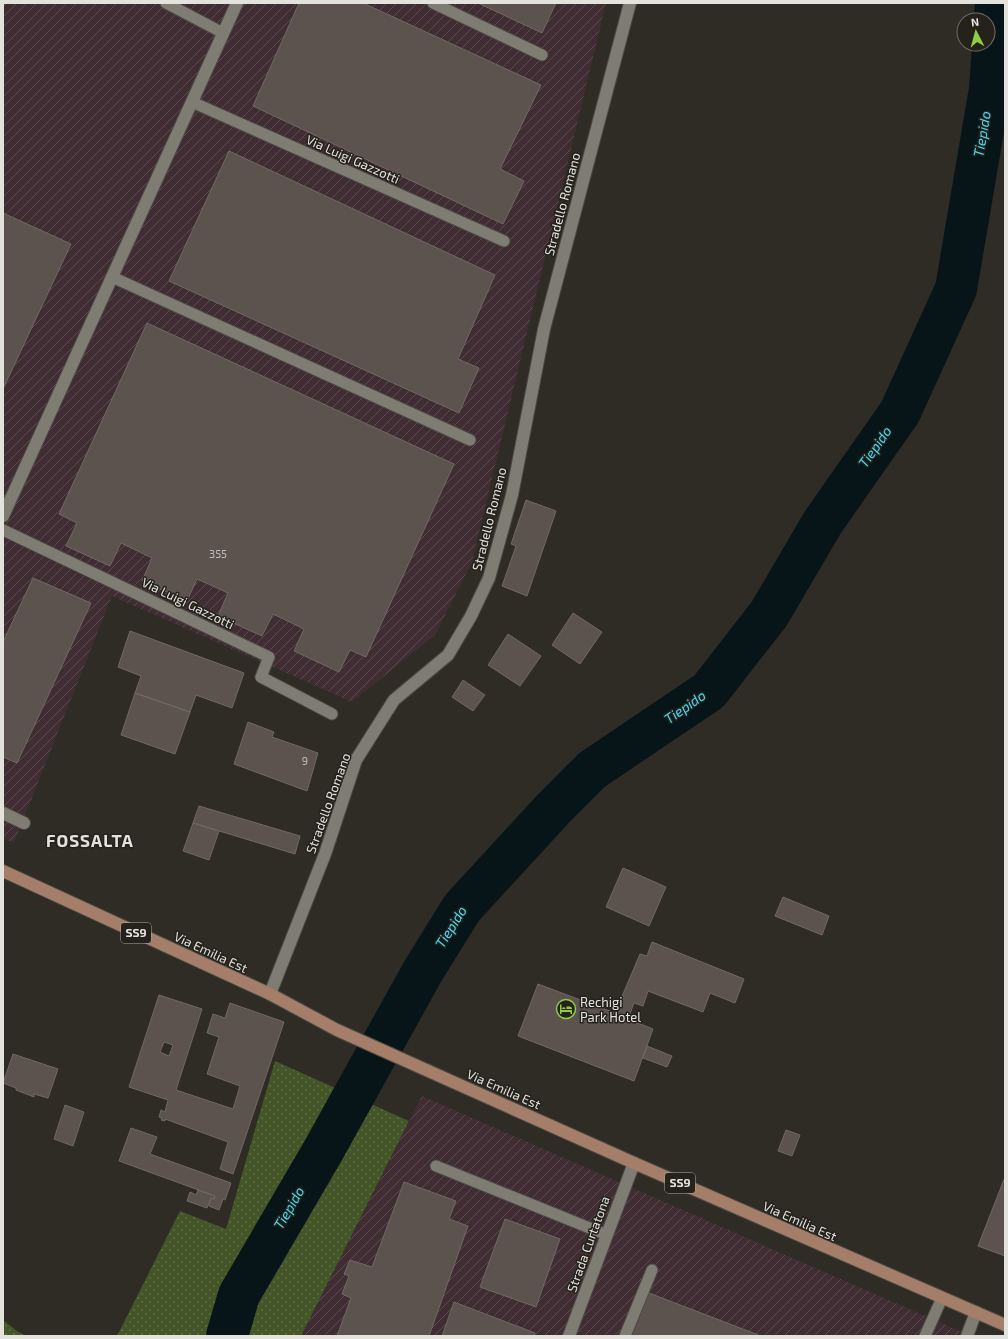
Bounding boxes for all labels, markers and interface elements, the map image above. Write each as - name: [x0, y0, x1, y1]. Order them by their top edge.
- north arrow: [956, 12, 996, 52]
- text: N: [970, 15, 980, 28]
- water label: Tiepido: [969, 110, 994, 158]
- street label: Via Luigi Gazzotti: [304, 131, 402, 187]
- street label: Stradello Romano: [541, 151, 583, 257]
- water label: Tiepido: [854, 423, 895, 471]
- street label: Stradello Romano: [468, 466, 510, 572]
- house number: 355: [209, 547, 227, 560]
- street label: Via Luigi Gazzotti: [139, 574, 237, 632]
- water label: Tiepido: [661, 686, 709, 727]
- street label: Stradello Romano: [302, 751, 354, 855]
- house number: 9: [302, 754, 308, 767]
- district label: FOSSALTA: [46, 830, 134, 850]
- water label: Tiepido: [431, 902, 470, 951]
- road number: SS9: [121, 923, 151, 943]
- street label: Via Emilia Est: [172, 928, 250, 976]
- place label: Rechigi Park Hotel: [580, 994, 641, 1025]
- hotel icon: Rechigi Park Hotel: [555, 998, 577, 1020]
- street label: Via Emilia Est: [465, 1066, 543, 1112]
- road number: SS9: [665, 1173, 695, 1193]
- water label: Tiepido: [270, 1183, 308, 1232]
- street label: Strada Curtatona: [563, 1194, 613, 1294]
- street label: Via Emilia Est: [761, 1198, 839, 1244]

